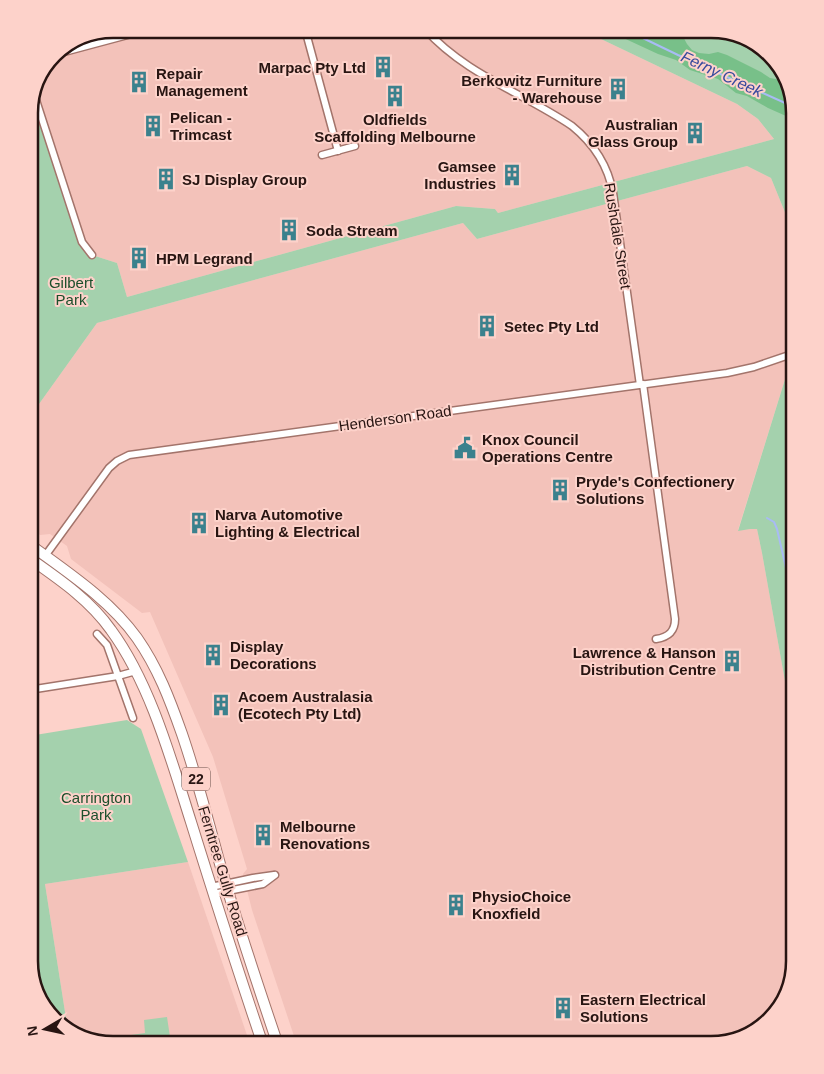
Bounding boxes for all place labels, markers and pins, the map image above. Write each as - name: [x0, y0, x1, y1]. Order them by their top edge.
- building icon: Marpac Pty Ltd: [370, 54, 396, 80]
- place label: Marpac Pty Ltd: [258, 59, 366, 76]
- place label: Repair Management: [156, 65, 248, 99]
- building icon: Repair Management: [126, 69, 152, 95]
- place label: Berkowitz Furniture - Warehouse: [461, 72, 602, 106]
- building icon: Berkowitz Furniture - Warehouse: [605, 76, 631, 102]
- building icon: Oldfields Scaffolding Melbourne: [382, 83, 408, 109]
- place label: Pelican - Trimcast: [170, 109, 232, 143]
- place label: Oldfields Scaffolding Melbourne: [314, 111, 476, 145]
- building icon: Pelican - Trimcast: [140, 113, 166, 139]
- place label: Australian Glass Group: [588, 116, 678, 150]
- building icon: Australian Glass Group: [682, 120, 708, 146]
- place label: Gamsee Industries: [424, 158, 496, 192]
- building icon: Gamsee Industries: [499, 162, 525, 188]
- building icon: SJ Display Group: [153, 166, 179, 192]
- place label: SJ Display Group: [182, 171, 307, 188]
- building icon: Soda Stream: [276, 217, 302, 243]
- place label: Soda Stream: [306, 222, 398, 239]
- building icon: HPM Legrand: [126, 245, 152, 271]
- place label: HPM Legrand: [156, 250, 253, 267]
- building icon: Setec Pty Ltd: [474, 313, 500, 339]
- place label: Setec Pty Ltd: [504, 318, 599, 335]
- place label: Knox Council Operations Centre: [482, 431, 613, 465]
- public building icon: Knox Council Operations Centre: [452, 435, 478, 461]
- place label: Pryde's Confectionery Solutions: [576, 473, 735, 507]
- building icon: Pryde's Confectionery Solutions: [547, 477, 573, 503]
- place label: Narva Automotive Lighting & Electrical: [215, 506, 360, 540]
- building icon: Narva Automotive Lighting & Electrical: [186, 510, 212, 536]
- place label: Display Decorations: [230, 638, 317, 672]
- building icon: Display Decorations: [200, 642, 226, 668]
- place label: Lawrence & Hanson Distribution Centre: [573, 644, 716, 678]
- building icon: Lawrence & Hanson Distribution Centre: [719, 648, 745, 674]
- place label: Acoem Australasia (Ecotech Pty Ltd): [238, 688, 373, 722]
- building icon: Acoem Australasia (Ecotech Pty Ltd): [208, 692, 234, 718]
- place label: Melbourne Renovations: [280, 818, 370, 852]
- building icon: Melbourne Renovations: [250, 822, 276, 848]
- place label: PhysioChoice Knoxfield: [472, 888, 571, 922]
- building icon: PhysioChoice Knoxfield: [443, 892, 469, 918]
- place label: Eastern Electrical Solutions: [580, 991, 706, 1025]
- building icon: Eastern Electrical Solutions: [550, 995, 576, 1021]

